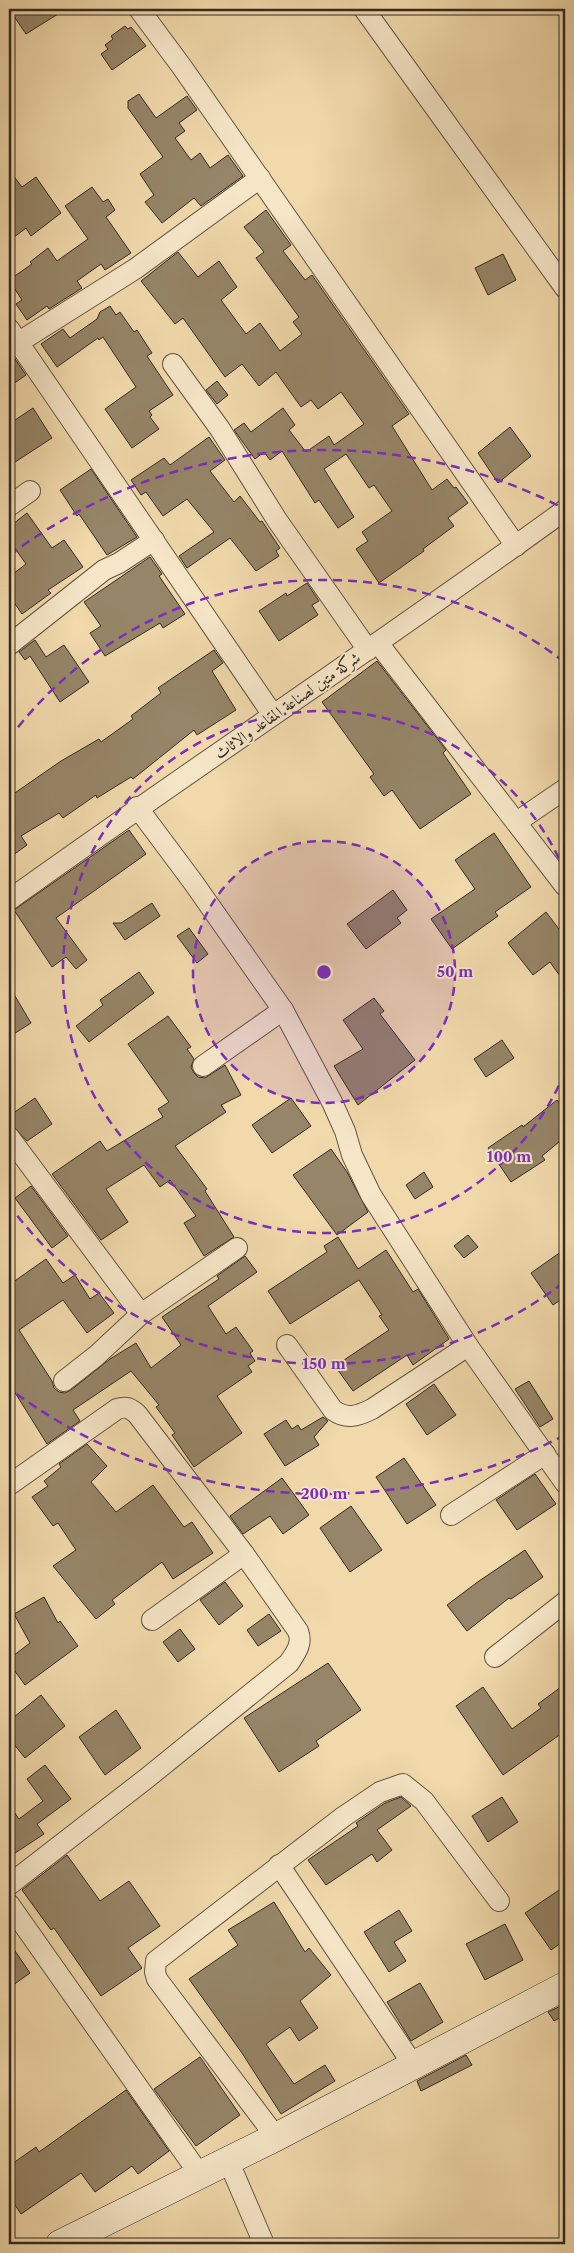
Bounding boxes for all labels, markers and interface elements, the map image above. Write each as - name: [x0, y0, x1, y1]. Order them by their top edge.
- street label: شركة متين لصناعة المقاعد والاثاث: [210, 647, 364, 764]
- text: 50 m: [437, 962, 473, 981]
- centre of rings: [315, 963, 333, 981]
- text: 100 m: [487, 1147, 531, 1166]
- text: 150 m: [302, 1354, 346, 1373]
- text: 200 m: [301, 1484, 347, 1503]

